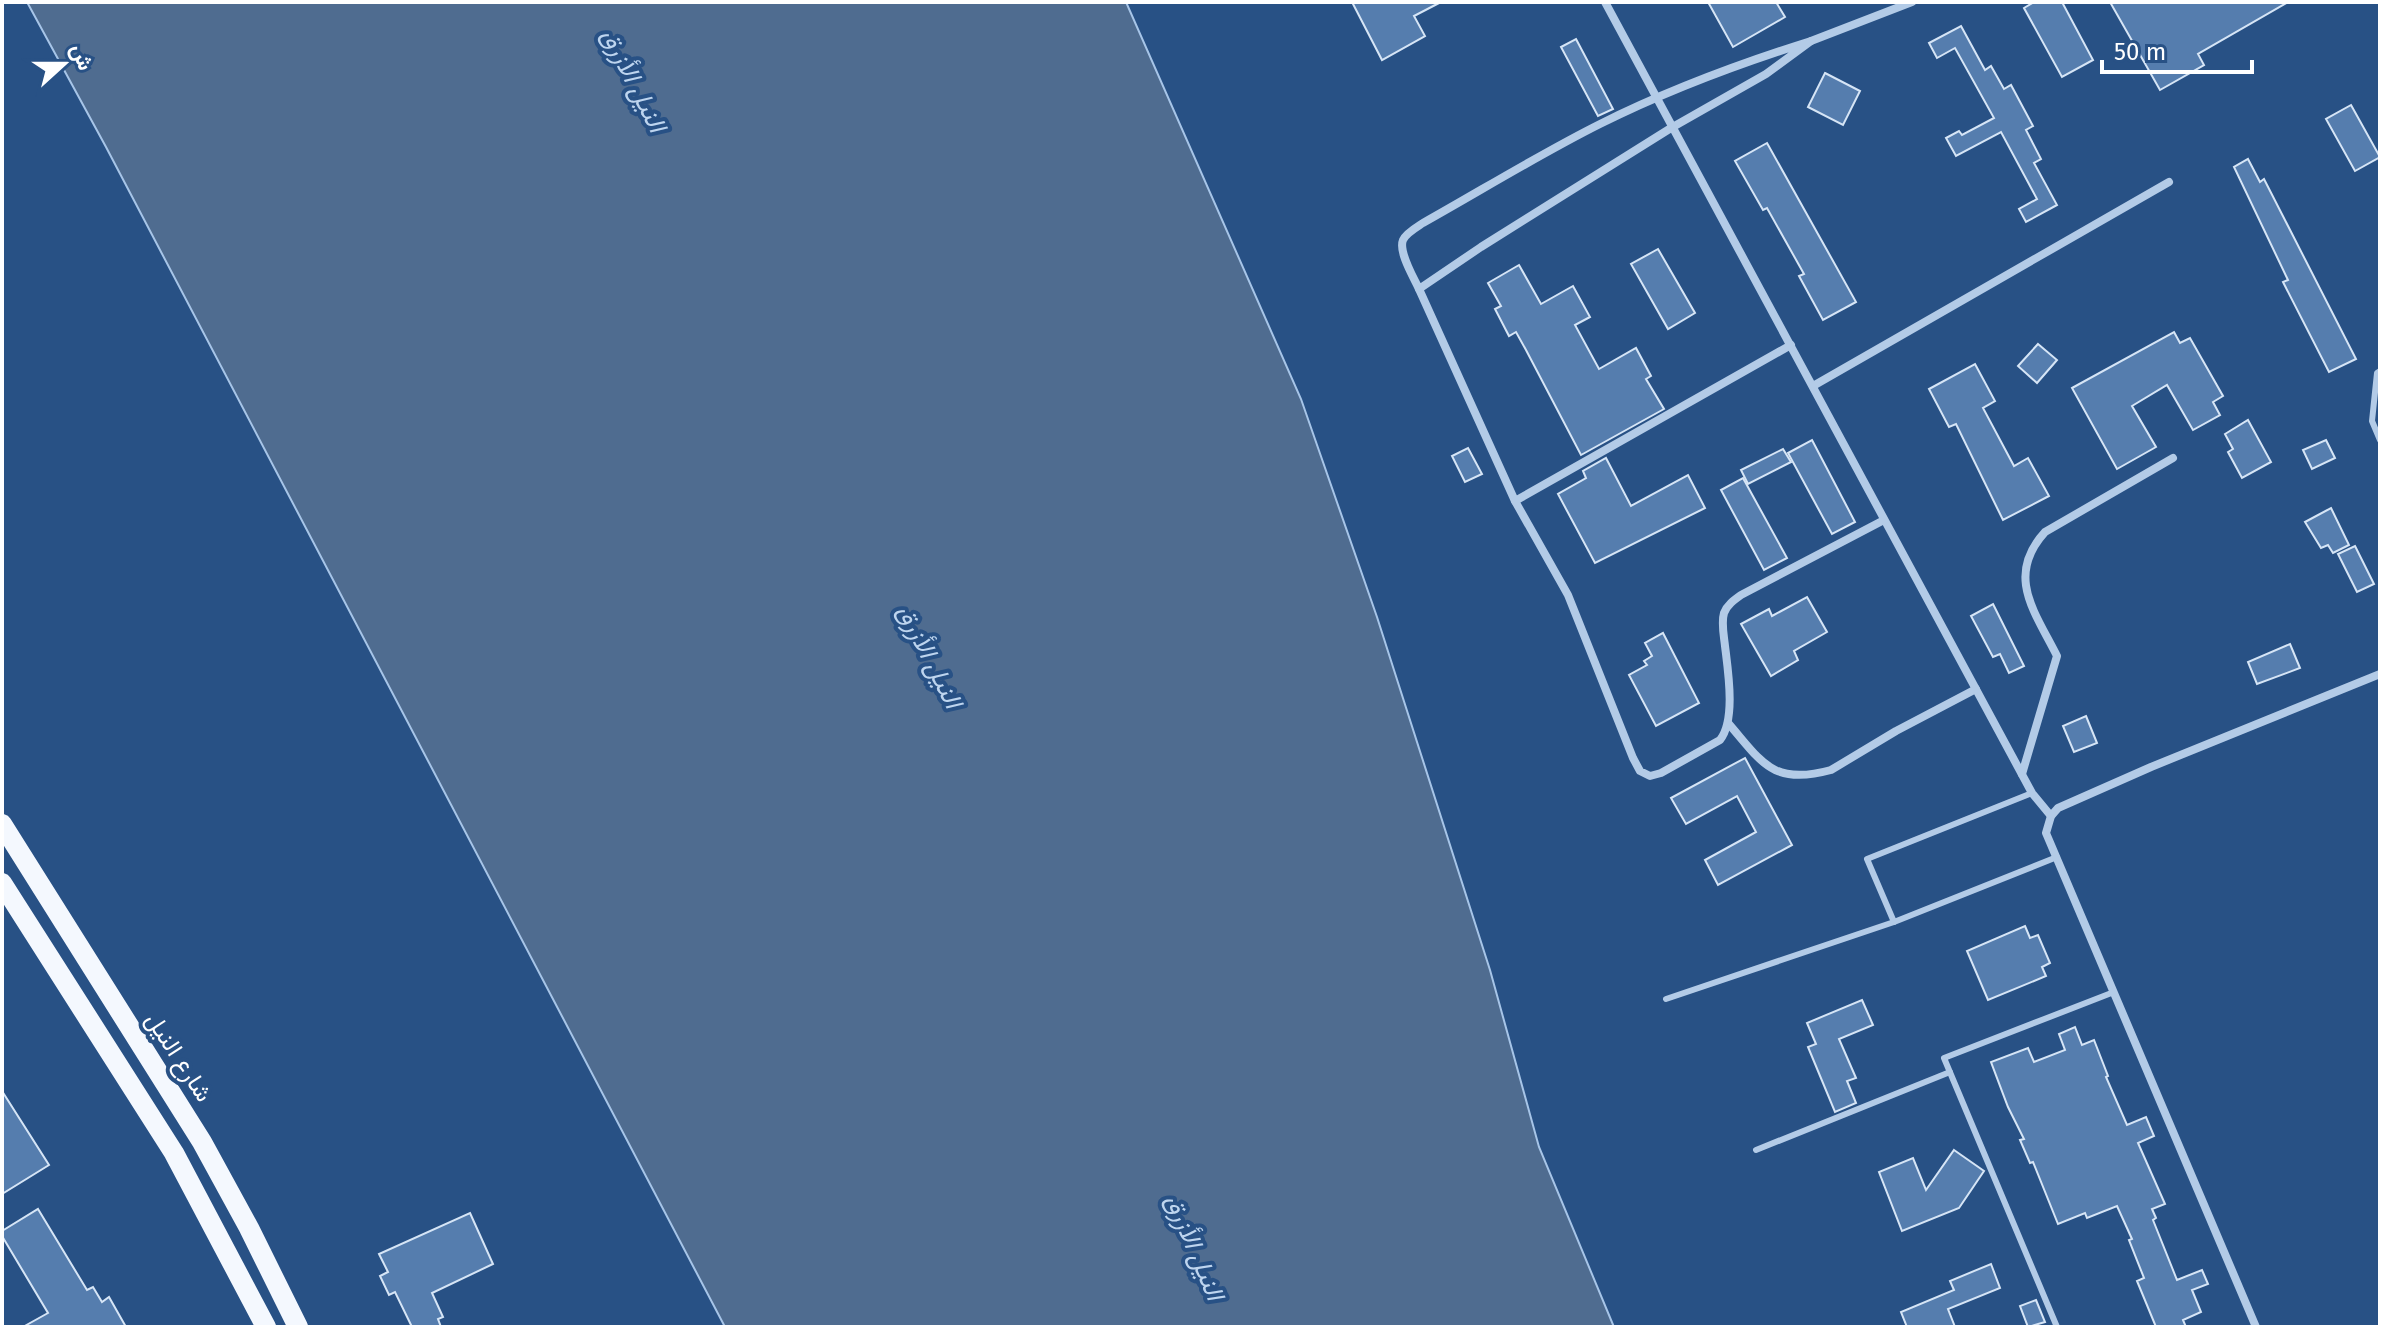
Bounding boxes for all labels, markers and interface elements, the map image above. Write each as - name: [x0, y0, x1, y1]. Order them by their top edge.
- water label: النيل الأزرق: [594, 23, 674, 140]
- north arrow: [24, 24, 104, 104]
- scale bar: [2102, 24, 2252, 74]
- text: 50 m: [2114, 38, 2166, 66]
- text: ش: [65, 40, 100, 74]
- water label: النيل الأزرق: [890, 599, 970, 716]
- street label: شارع النيل: [138, 1007, 218, 1108]
- water label: النيل الأزرق: [1158, 1189, 1232, 1308]

